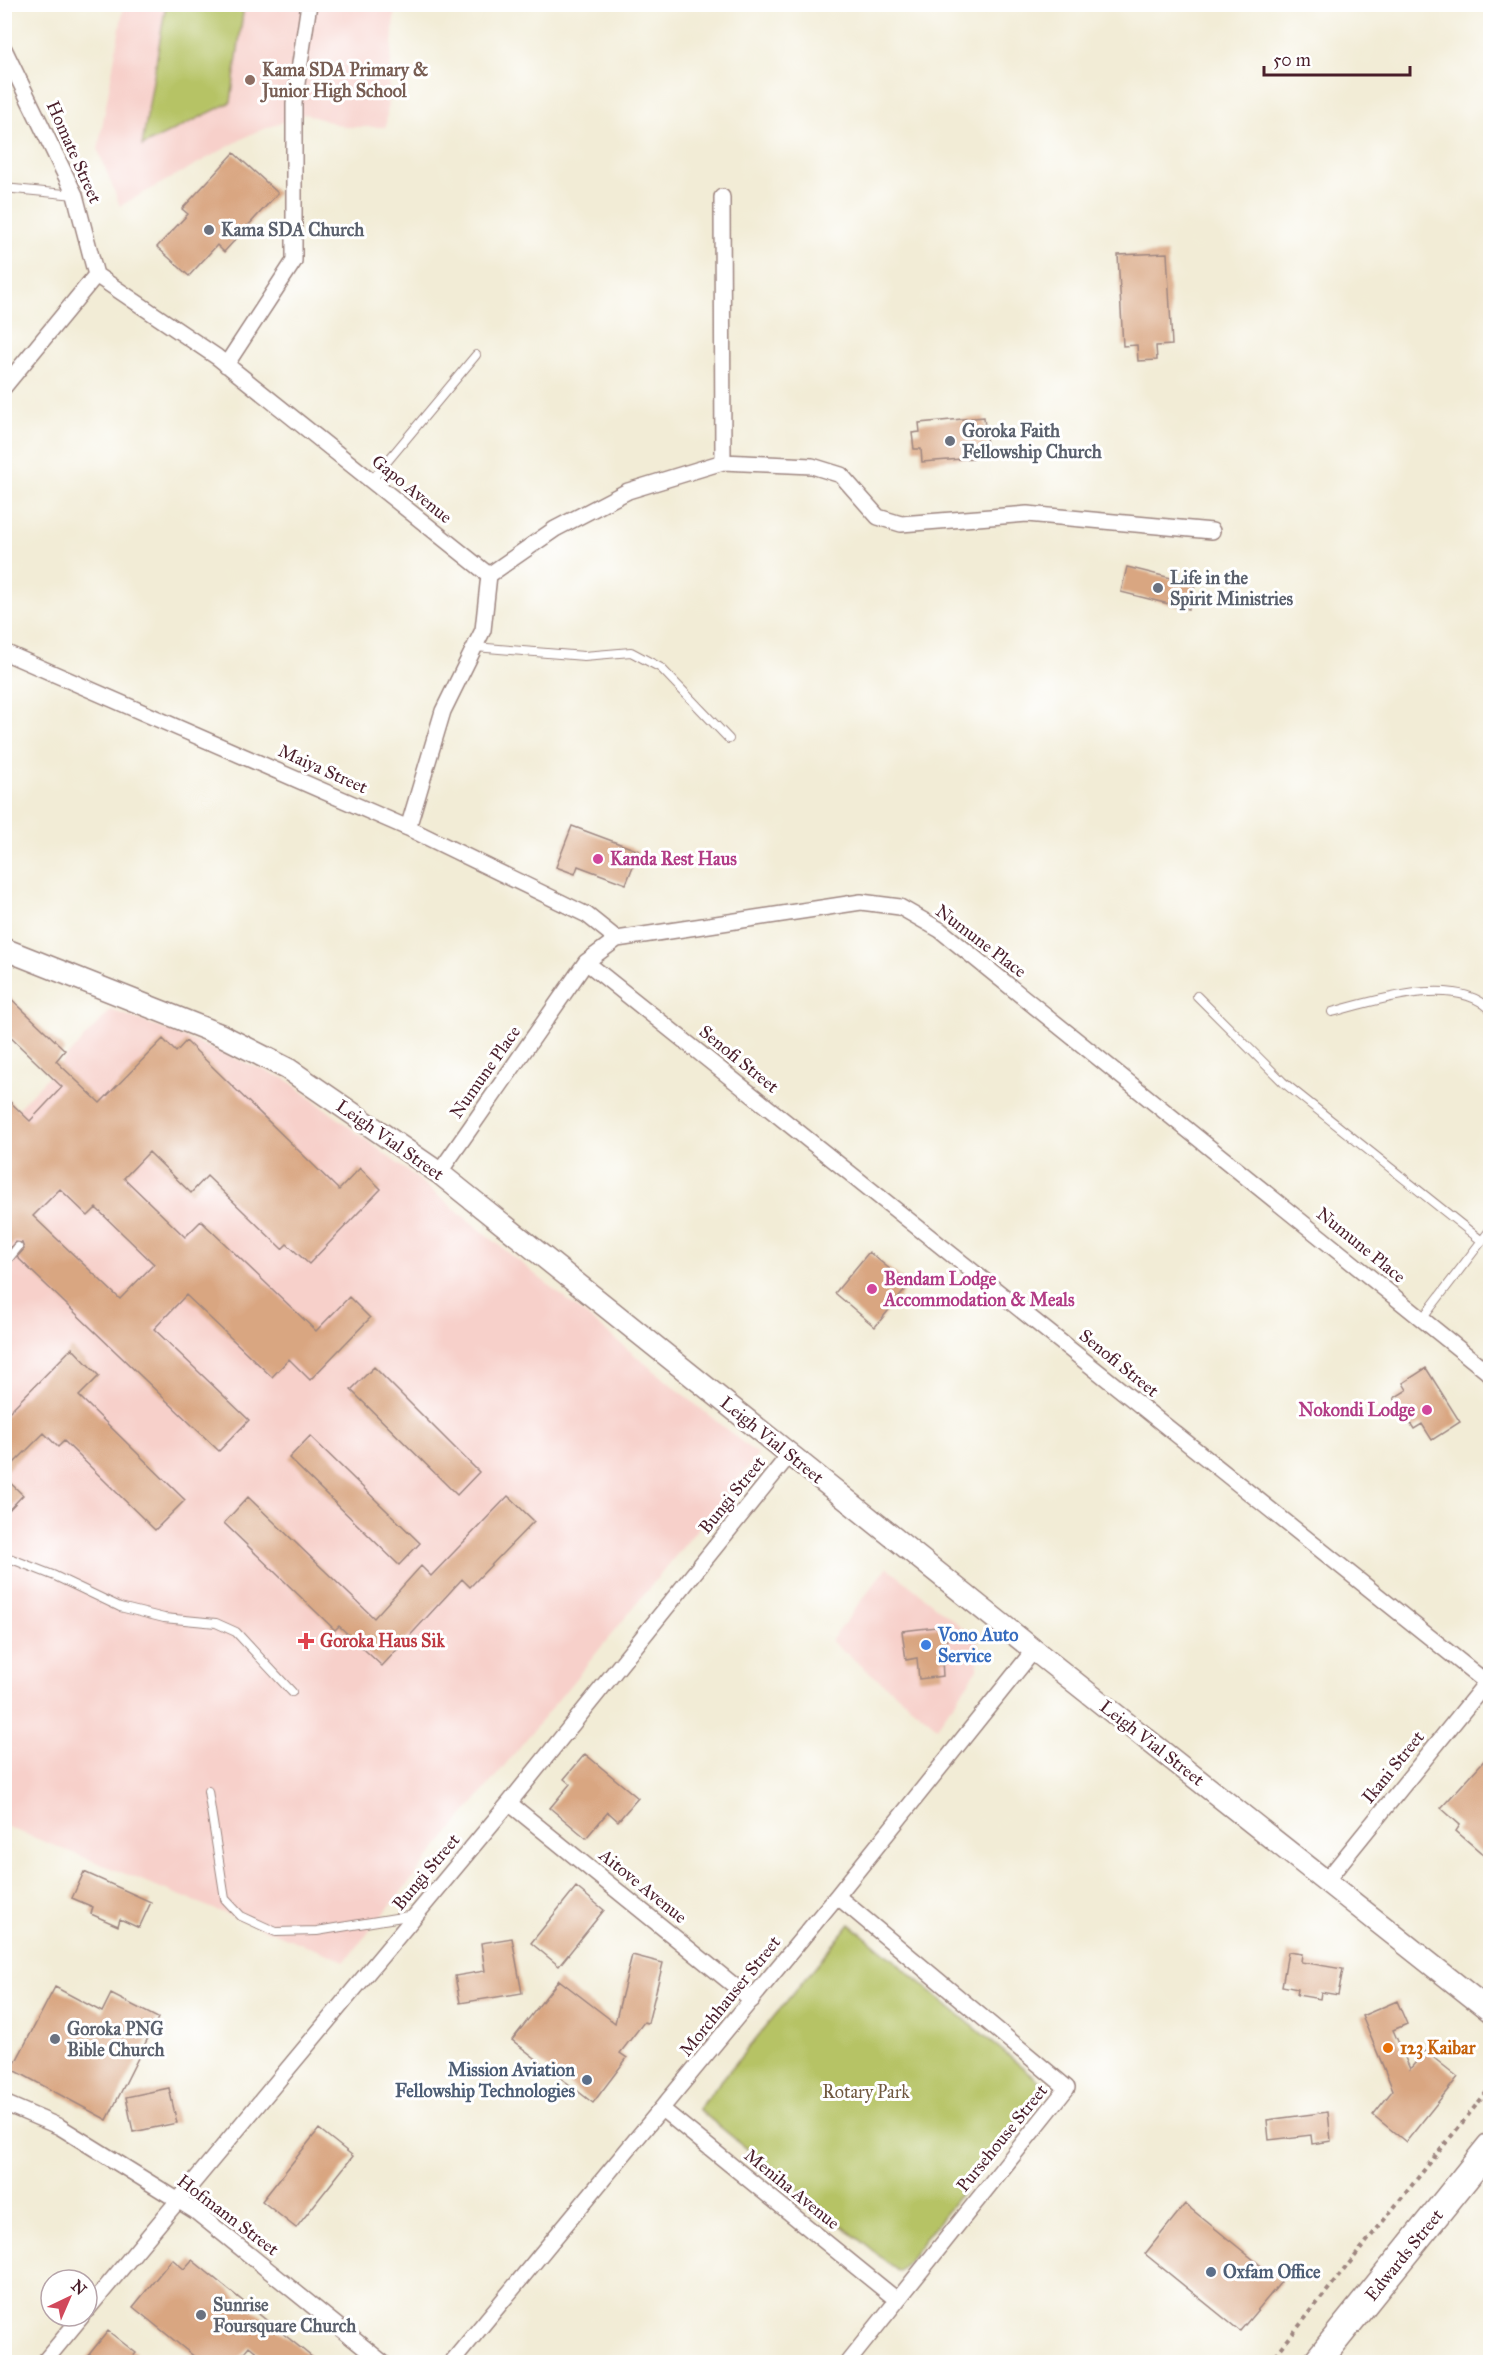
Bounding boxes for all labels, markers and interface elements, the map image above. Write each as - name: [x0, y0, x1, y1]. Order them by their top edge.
- scale bar: [1264, 39, 1410, 77]
- text: 50 m: [1273, 49, 1311, 71]
- place label: Kama SDA Primary & Junior High School: [260, 59, 428, 103]
- marker: Kama SDA Primary & Junior High School: [243, 73, 257, 87]
- street label: Homate Street: [42, 97, 107, 207]
- place label: Kama SDA Church: [221, 219, 365, 241]
- marker: Kama SDA Church: [202, 223, 216, 237]
- place label: Goroka Faith Fellowship Church: [962, 420, 1103, 464]
- marker: Goroka Faith Fellowship Church: [943, 434, 957, 448]
- street label: Gapo Avenue: [367, 450, 457, 528]
- place label: Life in the Spirit Ministries: [1170, 567, 1293, 611]
- marker: Life in the Spirit Ministries: [1151, 581, 1165, 595]
- street label: Maiya Street: [275, 740, 372, 799]
- place label: Kanda Rest Haus: [610, 848, 737, 870]
- marker: Kanda Rest Haus: [591, 852, 605, 866]
- street label: Numune Place: [931, 900, 1031, 982]
- street label: Senofi Street: [695, 1020, 784, 1098]
- street label: Numune Place: [445, 1021, 525, 1123]
- street label: Leigh Vial Street: [331, 1095, 449, 1186]
- street label: Numune Place: [1312, 1202, 1410, 1288]
- place label: Bendam Lodge Accommodation & Meals: [883, 1268, 1075, 1311]
- marker: Bendam Lodge Accommodation & Meals: [865, 1282, 879, 1296]
- street label: Senofi Street: [1075, 1324, 1164, 1402]
- street label: Leigh Vial Street: [715, 1392, 829, 1490]
- place label: Nokondi Lodge: [1299, 1399, 1415, 1422]
- marker: Nokondi Lodge: [1420, 1403, 1434, 1417]
- street label: Bungi Street: [694, 1451, 771, 1539]
- place label: Vono Auto Service: [937, 1624, 1018, 1667]
- place label: Goroka Haus Sik: [320, 1630, 445, 1652]
- marker: Goroka Haus Sik: [297, 1632, 315, 1650]
- marker: Vono Auto Service: [919, 1638, 933, 1652]
- street label: Leigh Vial Street: [1095, 1695, 1209, 1792]
- street label: Ikani Street: [1357, 1726, 1429, 1808]
- street label: Bungi Street: [388, 1829, 466, 1915]
- street label: Aitove Avenue: [594, 1843, 691, 1928]
- street label: Morchhauser Street: [675, 1931, 786, 2061]
- place label: Goroka PNG Bible Church: [67, 2018, 166, 2061]
- marker: Goroka PNG Bible Church: [48, 2032, 62, 2046]
- place label: 123 Kaibar: [1400, 2037, 1477, 2060]
- marker: 123 Kaibar: [1381, 2041, 1395, 2055]
- place label: Mission Aviation Fellowship Technologies: [395, 2059, 575, 2103]
- marker: Mission Aviation Fellowship Technologies: [580, 2073, 594, 2087]
- street label: Pursehouse Street: [952, 2079, 1052, 2196]
- park label: Rotary Park: [822, 2081, 910, 2103]
- street label: Meniha Avenue: [740, 2144, 844, 2234]
- street label: Hofmann Street: [173, 2170, 284, 2261]
- street label: Edwards Street: [1360, 2204, 1448, 2305]
- place label: Oxfam Office: [1223, 2261, 1321, 2283]
- marker: Oxfam Office: [1204, 2265, 1218, 2279]
- north arrow: [39, 2268, 99, 2328]
- text: N: [68, 2276, 91, 2299]
- place label: Sunrise Foursquare Church: [213, 2294, 357, 2338]
- marker: Sunrise Foursquare Church: [194, 2308, 208, 2322]

